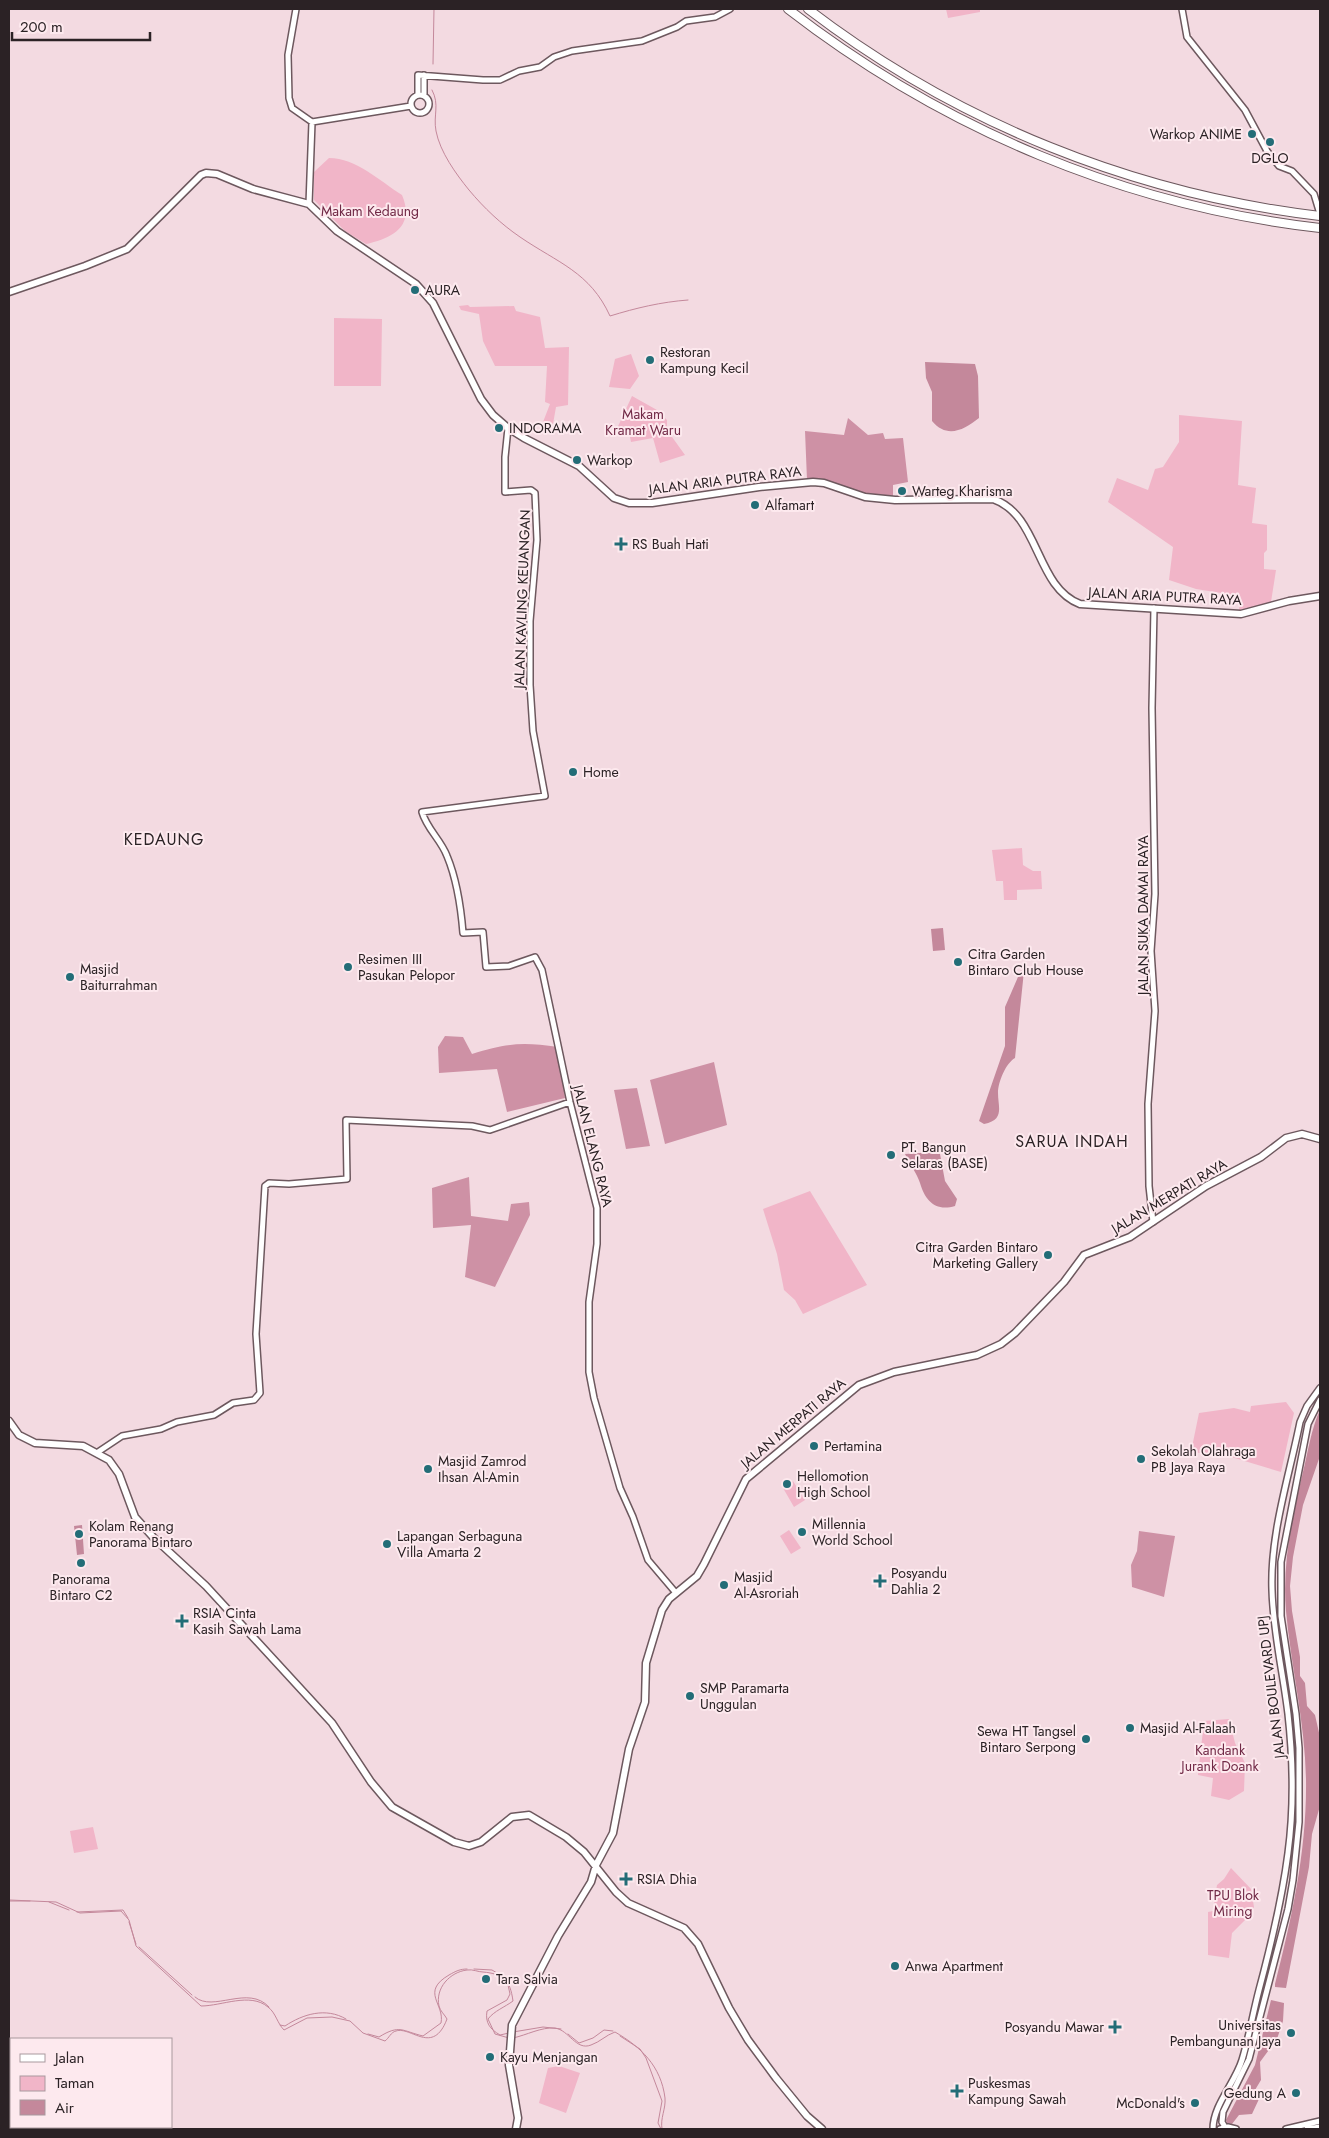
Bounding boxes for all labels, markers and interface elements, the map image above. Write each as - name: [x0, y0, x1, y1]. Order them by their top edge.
- scale bar: [12, 10, 150, 42]
- text: 200 m: [20, 16, 63, 38]
- place label: Warkop ANIME: [1150, 124, 1242, 144]
- marker: Warkop ANIME: [1246, 128, 1258, 140]
- marker: DGLO: [1264, 136, 1276, 148]
- place label: DGLO: [1251, 148, 1289, 168]
- park label: Makam Kedaung: [321, 201, 419, 221]
- place label: AURA: [425, 280, 461, 300]
- marker: AURA: [409, 284, 421, 296]
- place label: Restoran Kampung Kecil: [660, 342, 749, 378]
- marker: Restoran Kampung Kecil: [644, 354, 656, 366]
- park label: Makam Kramat Waru: [605, 404, 681, 440]
- place label: INDORAMA: [509, 418, 582, 438]
- marker: INDORAMA: [493, 422, 505, 434]
- place label: Warkop: [587, 450, 633, 470]
- marker: Warkop: [571, 454, 583, 466]
- street label: JALAN ARIA PUTRA RAYA: [646, 461, 803, 500]
- place label: Warteg Kharisma: [912, 481, 1012, 501]
- marker: Warteg Kharisma: [896, 485, 908, 497]
- place label: Alfamart: [765, 495, 815, 515]
- marker: Alfamart: [749, 499, 761, 511]
- street label: JALAN KAVLING KEUANGAN: [509, 509, 535, 691]
- place label: RS Buah Hati: [632, 534, 709, 554]
- marker: RS Buah Hati: [614, 537, 628, 551]
- street label: JALAN ARIA PUTRA RAYA: [1086, 582, 1243, 610]
- place label: Home: [583, 762, 619, 782]
- marker: Home: [567, 766, 579, 778]
- district label: KEDAUNG: [124, 828, 204, 851]
- street label: JALAN SUKA DAMAI RAYA: [1133, 834, 1153, 997]
- place label: Citra Garden Bintaro Club House: [968, 944, 1084, 980]
- place label: Resimen III Pasukan Pelopor: [358, 949, 455, 985]
- marker: Citra Garden Bintaro Club House: [952, 956, 964, 968]
- place label: Masjid Baiturrahman: [80, 959, 158, 995]
- marker: Resimen III Pasukan Pelopor: [342, 961, 354, 973]
- marker: Masjid Baiturrahman: [64, 971, 76, 983]
- street label: JALAN ELANG RAYA: [568, 1081, 618, 1210]
- district label: SARUA INDAH: [1015, 1130, 1129, 1153]
- place label: PT. Bangun Selaras (BASE): [901, 1137, 988, 1173]
- marker: PT. Bangun Selaras (BASE): [885, 1149, 897, 1161]
- street label: JALAN MERPATI RAYA: [1106, 1153, 1231, 1239]
- place label: Citra Garden Bintaro Marketing Gallery: [915, 1237, 1039, 1273]
- marker: Citra Garden Bintaro Marketing Gallery: [1042, 1249, 1054, 1261]
- street label: JALAN MERPATI RAYA: [735, 1373, 850, 1474]
- place label: Pertamina: [824, 1436, 882, 1456]
- marker: Pertamina: [808, 1440, 820, 1452]
- place label: Sekolah Olahraga PB Jaya Raya: [1151, 1441, 1256, 1477]
- place label: Masjid Zamrod Ihsan Al-Amin: [438, 1451, 527, 1487]
- marker: Sekolah Olahraga PB Jaya Raya: [1135, 1453, 1147, 1465]
- marker: Masjid Zamrod Ihsan Al-Amin: [422, 1463, 434, 1475]
- place label: Hellomotion High School: [797, 1466, 870, 1502]
- marker: Hellomotion High School: [781, 1478, 793, 1490]
- place label: Millennia World School: [812, 1514, 893, 1550]
- place label: Kolam Renang Panorama Bintaro: [89, 1516, 193, 1552]
- place label: Lapangan Serbaguna Villa Amarta 2: [397, 1526, 522, 1562]
- marker: Millennia World School: [796, 1526, 808, 1538]
- marker: Kolam Renang Panorama Bintaro: [73, 1528, 85, 1540]
- marker: Lapangan Serbaguna Villa Amarta 2: [381, 1538, 393, 1550]
- marker: Panorama Bintaro C2: [75, 1557, 87, 1569]
- place label: Posyandu Dahlia 2: [891, 1563, 947, 1599]
- place label: Masjid Al-Asroriah: [734, 1567, 799, 1603]
- place label: Panorama Bintaro C2: [50, 1569, 112, 1605]
- marker: Posyandu Dahlia 2: [873, 1574, 887, 1588]
- marker: Masjid Al-Asroriah: [718, 1579, 730, 1591]
- place label: RSIA Cinta Kasih Sawah Lama: [193, 1603, 301, 1639]
- marker: RSIA Cinta Kasih Sawah Lama: [175, 1614, 189, 1628]
- street label: JALAN BOULEVARD UPJ: [1252, 1614, 1290, 1762]
- place label: SMP Paramarta Unggulan: [700, 1678, 789, 1714]
- marker: SMP Paramarta Unggulan: [684, 1690, 696, 1702]
- place label: Masjid Al-Falaah: [1140, 1718, 1236, 1738]
- place label: Sewa HT Tangsel Bintaro Serpong: [977, 1721, 1076, 1757]
- marker: Masjid Al-Falaah: [1124, 1722, 1136, 1734]
- marker: Sewa HT Tangsel Bintaro Serpong: [1080, 1733, 1092, 1745]
- park label: Kandank Jurank Doank: [1179, 1740, 1260, 1776]
- place label: RSIA Dhia: [637, 1869, 697, 1889]
- marker: RSIA Dhia: [619, 1872, 633, 1886]
- park label: TPU Blok Miring: [1207, 1885, 1260, 1921]
- place label: Anwa Apartment: [905, 1956, 1004, 1976]
- marker: Anwa Apartment: [889, 1960, 901, 1972]
- place label: Tara Salvia: [496, 1969, 558, 1989]
- marker: Tara Salvia: [480, 1973, 492, 1985]
- place label: Universitas Pembangunan Jaya: [1170, 2015, 1281, 2051]
- place label: Posyandu Mawar: [1005, 2017, 1104, 2037]
- marker: Posyandu Mawar: [1108, 2020, 1122, 2034]
- marker: Universitas Pembangunan Jaya: [1285, 2027, 1297, 2039]
- legend: [10, 2038, 172, 2128]
- text: Jalan: [53, 2047, 84, 2069]
- place label: Kayu Menjangan: [500, 2047, 598, 2067]
- marker: Kayu Menjangan: [484, 2051, 496, 2063]
- text: Taman: [55, 2072, 94, 2094]
- place label: Puskesmas Kampung Sawah: [968, 2073, 1066, 2109]
- place label: Gedung A: [1224, 2083, 1287, 2103]
- marker: Puskesmas Kampung Sawah: [950, 2084, 964, 2098]
- marker: Gedung A: [1290, 2087, 1302, 2099]
- place label: McDonald's: [1116, 2093, 1185, 2113]
- text: Air: [55, 2097, 75, 2119]
- marker: McDonald's: [1189, 2097, 1201, 2109]

